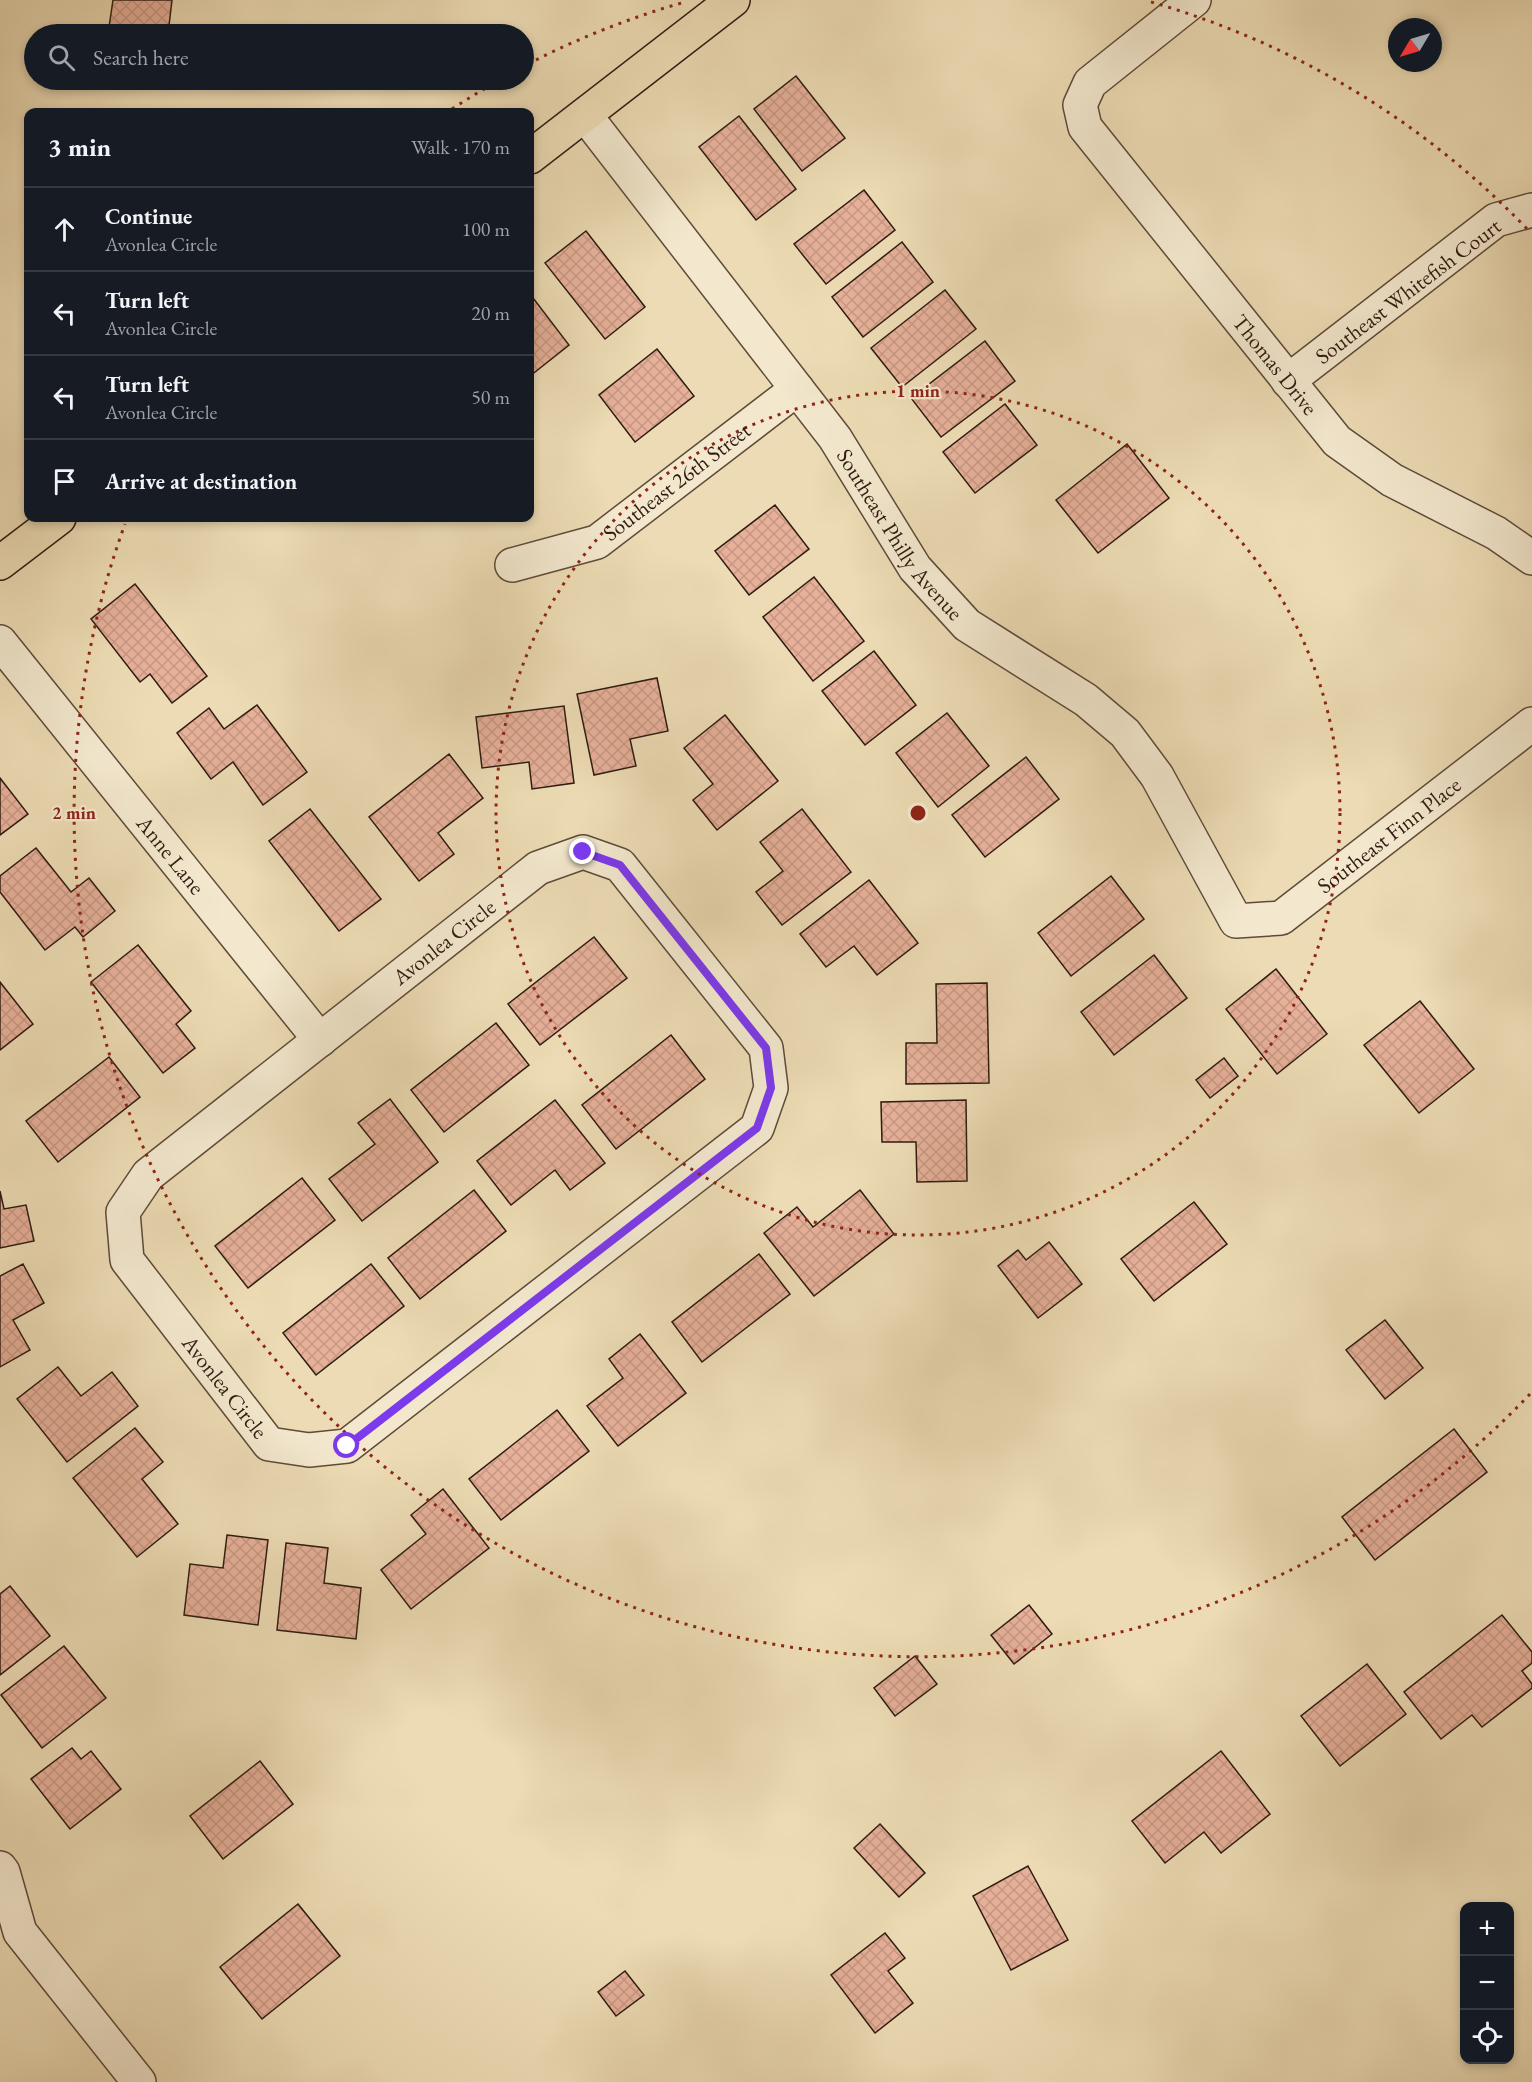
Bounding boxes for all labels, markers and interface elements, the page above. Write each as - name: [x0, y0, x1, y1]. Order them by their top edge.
- north arrow: [1388, 18, 1442, 72]
- search box: [24, 24, 534, 90]
- icon: search: [45, 41, 78, 74]
- text: Search here: [93, 43, 188, 72]
- text: 3 min: [48, 130, 111, 164]
- text: Walk · 170 m: [411, 134, 510, 160]
- text: Continue: [105, 202, 192, 231]
- street label: Southeast Whitefish Court: [1309, 211, 1507, 370]
- icon: ahead: [48, 213, 81, 246]
- text: 100 m: [462, 216, 510, 242]
- text: Avonlea Circle: [105, 231, 217, 257]
- text: Turn left: [105, 286, 189, 315]
- icon: left: [48, 297, 81, 330]
- text: 20 m: [471, 300, 510, 326]
- street label: Thomas Drive: [1226, 308, 1325, 421]
- text: Avonlea Circle: [105, 315, 217, 341]
- text: Turn left: [105, 370, 189, 399]
- text: 1 min: [896, 379, 940, 402]
- icon: left: [48, 381, 81, 414]
- text: 50 m: [471, 384, 510, 410]
- text: Avonlea Circle: [105, 399, 217, 425]
- street label: Southeast 26th Street: [596, 415, 756, 547]
- street label: Southeast Philly Avenue: [830, 443, 970, 627]
- icon: arrive: [48, 465, 81, 498]
- text: Arrive at destination: [105, 467, 297, 496]
- street label: Southeast Finn Place: [1311, 770, 1467, 900]
- text: 2 min: [52, 801, 96, 824]
- centre of rings: [908, 803, 928, 823]
- street label: Anne Lane: [130, 809, 212, 901]
- route end: [569, 838, 595, 864]
- street label: Avonlea Circle: [386, 892, 502, 992]
- street label: Avonlea Circle: [175, 1329, 275, 1445]
- route start: [333, 1432, 359, 1458]
- map controls: [1460, 1902, 1514, 2064]
- button: +: [1460, 1902, 1514, 1956]
- button: −: [1460, 1956, 1514, 2010]
- button: locate: [1460, 2010, 1514, 2064]

